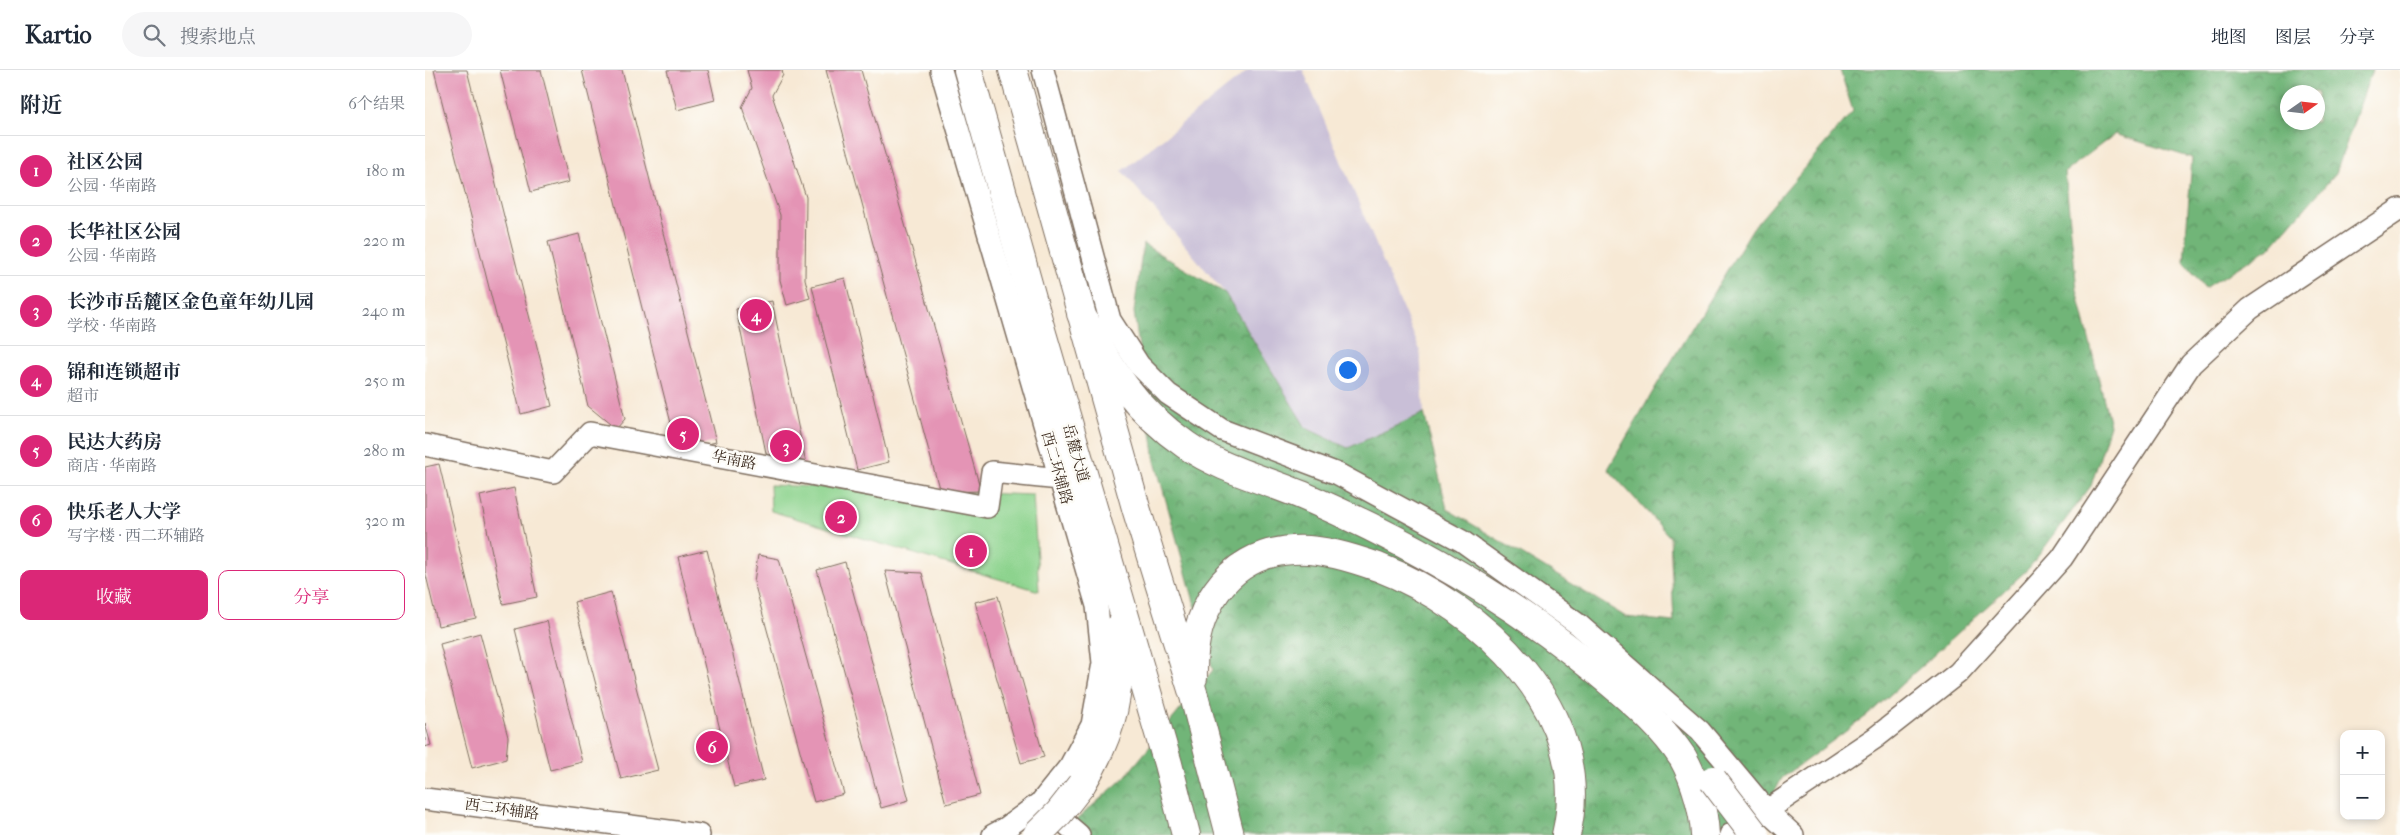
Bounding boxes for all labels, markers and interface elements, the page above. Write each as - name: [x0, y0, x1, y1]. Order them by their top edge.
- search box: [122, 12, 472, 57]
- text: Kartio: [25, 21, 92, 49]
- icon: search: [140, 21, 168, 49]
- text: 搜索地点: [180, 26, 256, 48]
- text: 地图: [2211, 27, 2247, 48]
- text: 图层: [2275, 27, 2311, 48]
- text: 分享: [2339, 27, 2375, 48]
- north arrow: [2280, 85, 2325, 130]
- text: 附近: [20, 93, 62, 117]
- text: 6个结果: [348, 94, 405, 113]
- text: 社区公园: [67, 151, 143, 173]
- text: 1: [33, 161, 39, 180]
- text: 180 m: [366, 161, 405, 180]
- text: 公园 · 华南路: [67, 176, 157, 195]
- text: 长华社区公园: [67, 221, 181, 243]
- text: 2: [32, 231, 40, 250]
- text: 220 m: [363, 231, 405, 250]
- text: 公园 · 华南路: [67, 246, 157, 265]
- text: 长沙市岳麓区金色童年幼儿园: [67, 291, 314, 313]
- pin: 4: [740, 296, 772, 334]
- text: 3: [33, 301, 39, 320]
- text: 240 m: [362, 301, 405, 320]
- text: 学校 · 华南路: [67, 316, 157, 335]
- your location: [1335, 357, 1361, 383]
- text: 锦和连锁超市: [67, 361, 181, 383]
- text: 4: [31, 371, 41, 390]
- text: 250 m: [364, 371, 405, 390]
- text: 超市: [67, 386, 99, 405]
- pin: 5: [667, 415, 699, 453]
- street label: 岳麓大道: [1059, 422, 1093, 484]
- pin: 3: [770, 427, 802, 465]
- street label: 西二环辅路: [1038, 429, 1076, 507]
- text: 民达大药房: [67, 431, 162, 453]
- text: 5: [33, 441, 39, 460]
- text: 280 m: [363, 441, 405, 460]
- street label: 华南路: [710, 447, 758, 473]
- text: 商店 · 华南路: [67, 456, 157, 475]
- pin: 2: [825, 498, 857, 536]
- text: 快乐老人大学: [67, 501, 181, 523]
- text: 6: [32, 511, 40, 530]
- text: 320 m: [365, 511, 405, 530]
- text: 写字楼 · 西二环辅路: [67, 526, 205, 545]
- pin: 1: [955, 532, 987, 570]
- button: 收藏: [20, 570, 208, 620]
- button: 分享: [218, 570, 405, 620]
- pin: 6: [696, 728, 728, 766]
- map controls: [2340, 730, 2385, 820]
- button: +: [2340, 730, 2385, 775]
- button: −: [2340, 775, 2385, 820]
- street label: 西二环辅路: [464, 795, 540, 823]

